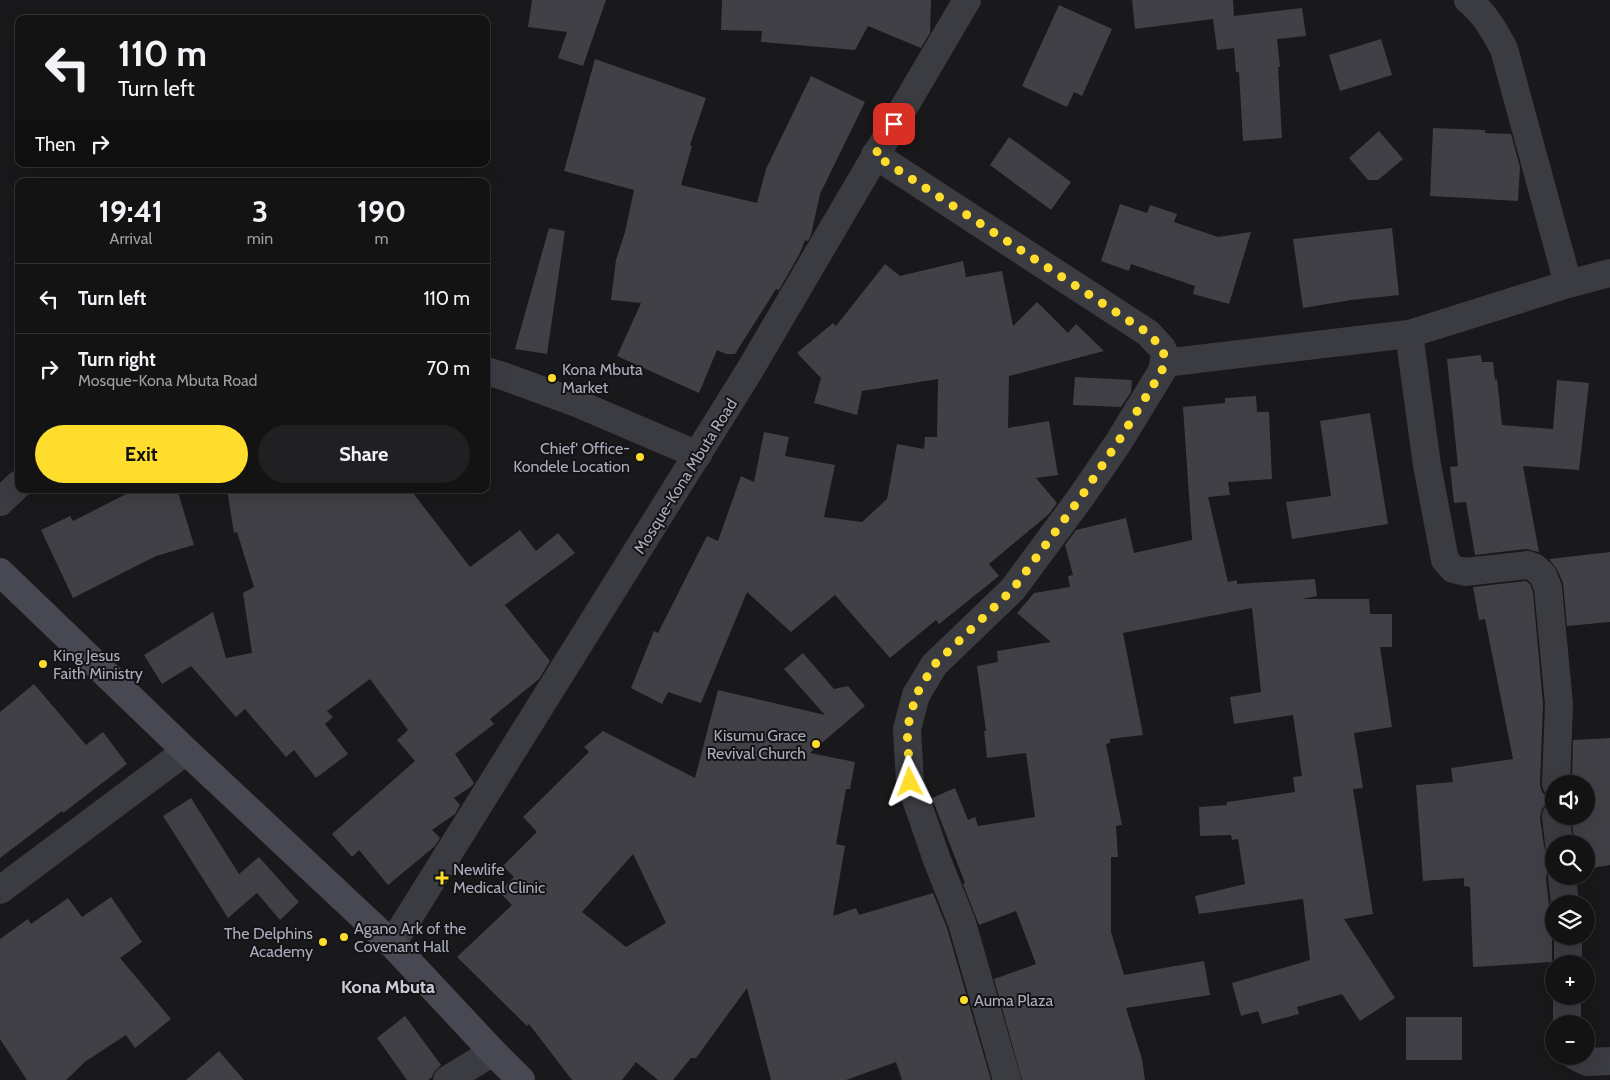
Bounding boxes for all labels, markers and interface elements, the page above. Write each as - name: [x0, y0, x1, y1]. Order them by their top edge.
- text: 110 m: [118, 32, 207, 75]
- icon: left: [35, 35, 100, 100]
- text: Turn left: [118, 75, 195, 102]
- pin: [873, 103, 915, 145]
- icon: arrive: [880, 110, 908, 138]
- icon: right: [86, 130, 114, 158]
- text: Then: [35, 133, 76, 156]
- text: 19:41: [99, 193, 163, 230]
- text: 3: [252, 193, 268, 230]
- text: 190: [357, 193, 406, 230]
- text: Arrival: [110, 229, 152, 248]
- text: min: [247, 229, 273, 248]
- text: m: [375, 229, 389, 248]
- icon: left: [35, 285, 63, 313]
- text: Turn left: [78, 287, 146, 310]
- text: 110 m: [423, 287, 470, 310]
- text: Turn right: [78, 348, 156, 371]
- icon: right: [35, 355, 63, 383]
- text: 70 m: [426, 357, 470, 380]
- place label: Kona Mbuta Market: [562, 360, 643, 397]
- text: Mosque-Kona Mbuta Road: [78, 371, 258, 390]
- marker: Kona Mbuta Market: [546, 372, 558, 384]
- street label: Mosque-Kona Mbuta Road: [630, 395, 741, 557]
- button: Exit: [35, 425, 248, 483]
- button: Share: [258, 425, 470, 483]
- place label: Chief' Office- Kondele Location: [513, 439, 630, 476]
- marker: Chief' Office- Kondele Location: [634, 451, 646, 463]
- place label: King Jesus Faith Ministry: [53, 646, 143, 683]
- marker: King Jesus Faith Ministry: [37, 658, 49, 670]
- place label: Kisumu Grace Revival Church: [707, 726, 806, 763]
- marker: Kisumu Grace Revival Church: [810, 738, 822, 750]
- position arrow: [883, 755, 935, 807]
- map controls: [1545, 775, 1595, 1065]
- button: sound: [1545, 775, 1595, 825]
- button: search: [1545, 835, 1595, 885]
- place label: Newlife Medical Clinic: [453, 860, 545, 897]
- marker: Newlife Medical Clinic: [435, 871, 449, 885]
- button: layers: [1545, 895, 1595, 945]
- place label: Agano Ark of the Covenant Hall: [354, 919, 466, 956]
- place label: The Delphins Academy: [224, 924, 313, 961]
- marker: Agano Ark of the Covenant Hall: [338, 931, 350, 943]
- marker: The Delphins Academy: [317, 936, 329, 948]
- button: +: [1545, 955, 1595, 1005]
- district label: Kona Mbuta: [341, 976, 435, 998]
- place label: Auma Plaza: [974, 991, 1053, 1010]
- marker: Auma Plaza: [958, 994, 970, 1006]
- button: −: [1545, 1015, 1595, 1065]

